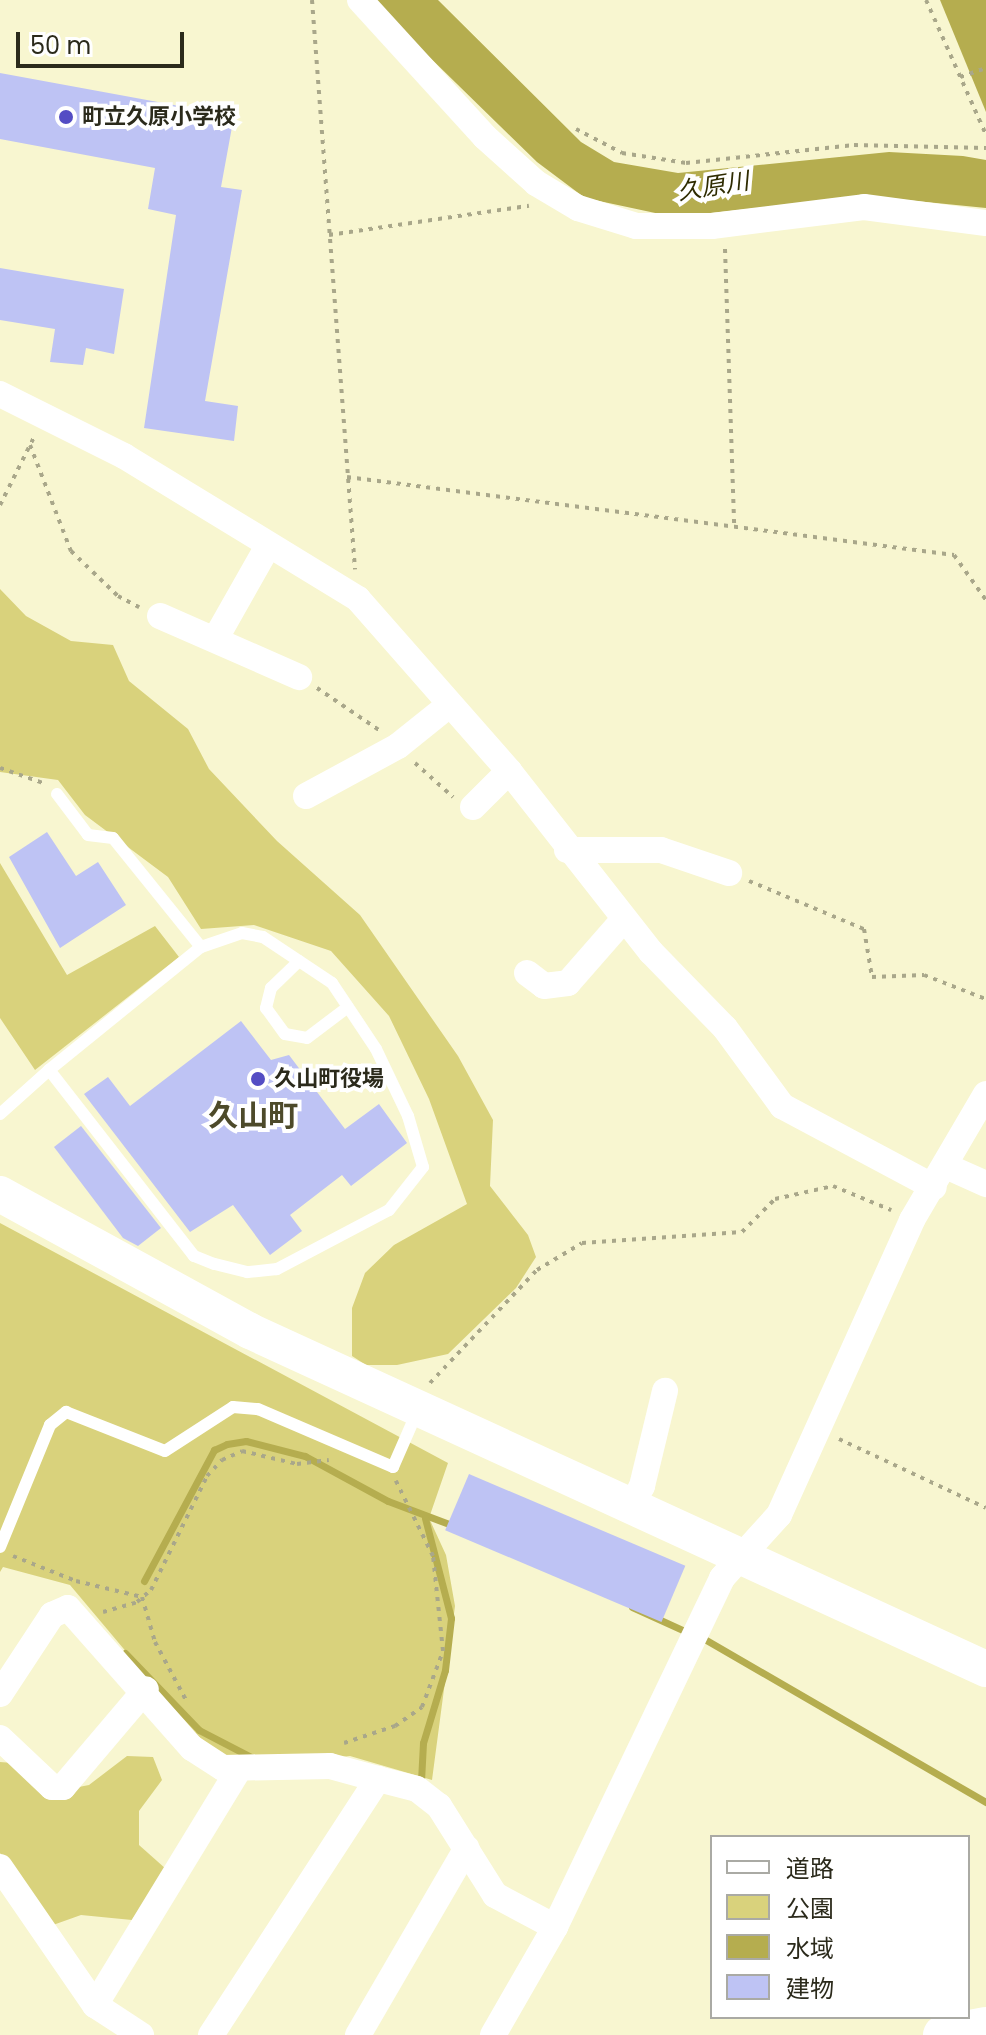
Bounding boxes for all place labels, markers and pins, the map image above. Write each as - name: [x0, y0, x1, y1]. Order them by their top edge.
- place label: 町立久原小学校: [82, 104, 236, 130]
- marker: 町立久原小学校: [57, 108, 75, 126]
- place label: 久山町役場: [274, 1066, 384, 1092]
- marker: 久山町役場: [249, 1070, 267, 1088]

